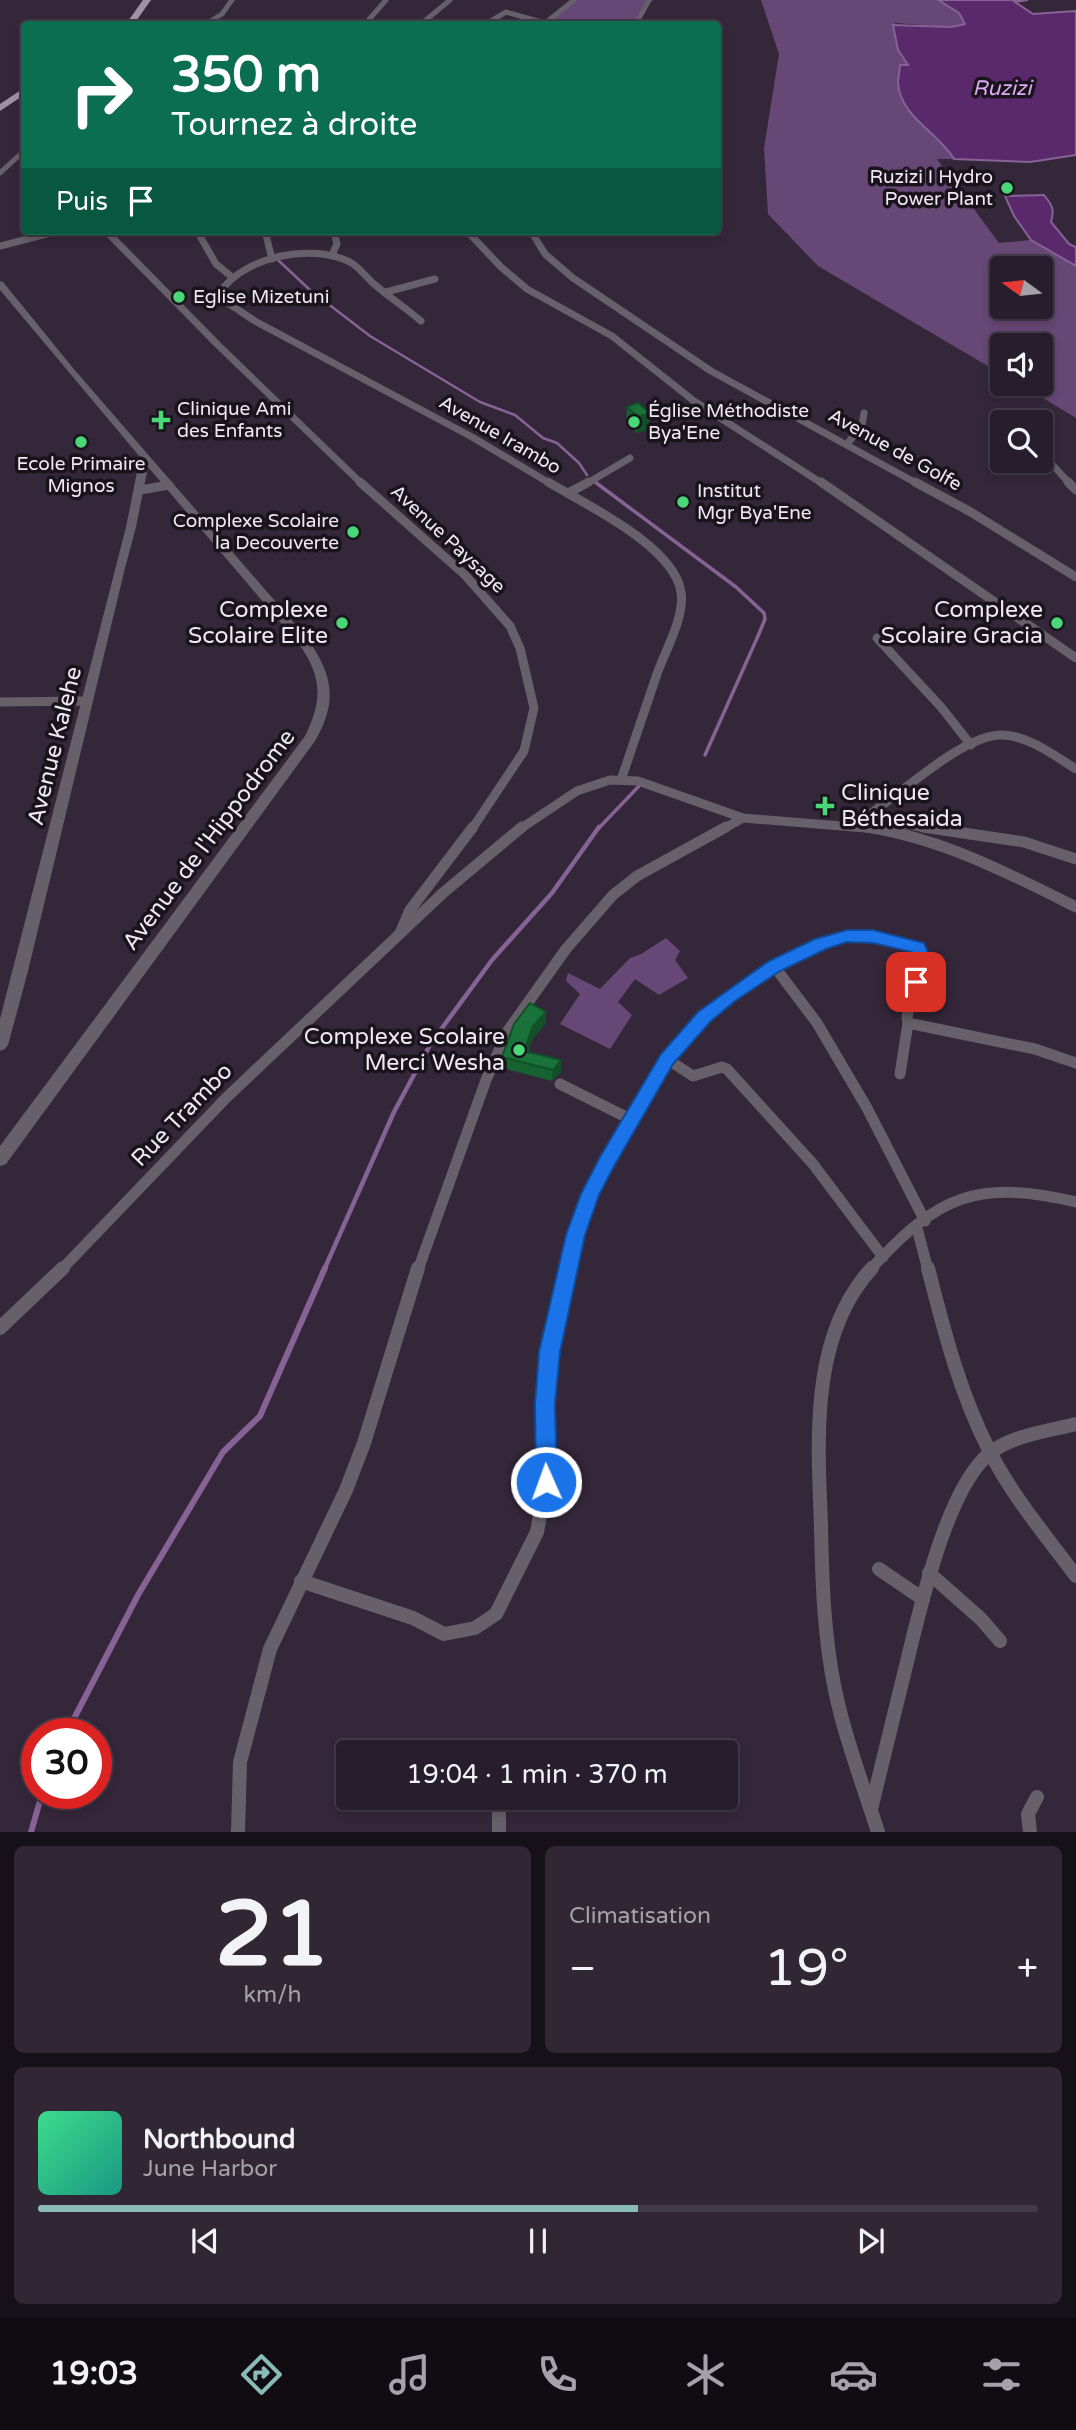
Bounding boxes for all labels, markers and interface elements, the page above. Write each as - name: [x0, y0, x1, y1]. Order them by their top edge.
- text: 350 m: [171, 46, 321, 105]
- icon: right: [56, 49, 147, 140]
- water label: Ruzizi: [972, 76, 1034, 101]
- text: Tournez à droite: [171, 106, 417, 144]
- place label: Ruzizi I Hydro Power Plant: [869, 166, 993, 210]
- marker: Ruzizi I Hydro Power Plant: [999, 180, 1015, 196]
- icon: arrive: [122, 182, 160, 220]
- text: Puis: [56, 186, 108, 217]
- north arrow: [990, 256, 1054, 318]
- map controls: [990, 256, 1053, 473]
- place label: Eglise Mizetuni: [193, 286, 329, 308]
- marker: Eglise Mizetuni: [171, 289, 187, 305]
- button: sound: [990, 333, 1053, 396]
- street label: Avenue Irambo: [435, 391, 565, 479]
- place label: Clinique Ami des Enfants: [177, 398, 291, 442]
- place label: Église Méthodiste Bya'Ene: [648, 400, 809, 444]
- street label: Avenue de Golfe: [825, 404, 965, 496]
- marker: Clinique Ami des Enfants: [151, 410, 171, 430]
- button: search: [990, 410, 1053, 473]
- marker: Église Méthodiste Bya'Ene: [626, 414, 642, 430]
- marker: Ecole Primaire Mignos: [73, 434, 89, 450]
- place label: Ecole Primaire Mignos: [16, 453, 146, 497]
- street label: Avenue Paysage: [386, 480, 510, 598]
- place label: Institut Mgr Bya'Ene: [697, 480, 812, 524]
- marker: Institut Mgr Bya'Ene: [675, 494, 691, 510]
- place label: Complexe Scolaire la Decouverte: [173, 510, 339, 554]
- marker: Complexe Scolaire la Decouverte: [345, 524, 361, 540]
- place label: Complexe Scolaire Elite: [188, 596, 328, 650]
- place label: Complexe Scolaire Gracia: [881, 596, 1043, 650]
- marker: Complexe Scolaire Elite: [334, 615, 350, 631]
- marker: Complexe Scolaire Gracia: [1049, 615, 1065, 631]
- street label: Avenue Kalehe: [22, 664, 88, 828]
- street label: Avenue de l'Hippodrome: [117, 724, 301, 956]
- place label: Clinique Béthesaida: [841, 779, 963, 833]
- marker: Clinique Béthesaida: [815, 796, 835, 816]
- pin: [886, 952, 946, 1012]
- icon: arrive: [897, 963, 935, 1001]
- place label: Complexe Scolaire Merci Wesha: [304, 1023, 505, 1077]
- marker: Complexe Scolaire Merci Wesha: [511, 1042, 527, 1058]
- street label: Rue Trambo: [126, 1057, 238, 1173]
- position arrow: [509, 1445, 583, 1519]
- speed limit sign: 30: [21, 1718, 112, 1809]
- text: 19:04 · 1 min · 370 m: [406, 1759, 668, 1790]
- text: 21: [215, 1880, 330, 1990]
- text: Climatisation: [569, 1902, 711, 1930]
- text: 19°: [764, 1937, 849, 2000]
- text: −: [569, 1946, 596, 1992]
- text: +: [1017, 1946, 1038, 1992]
- text: km/h: [244, 1981, 301, 2009]
- text: Northbound: [143, 2124, 295, 2155]
- text: June Harbor: [143, 2155, 277, 2183]
- icon: previous: [186, 2222, 224, 2260]
- icon: pause: [519, 2222, 557, 2260]
- icon: next: [852, 2222, 890, 2260]
- icon: directions: [237, 2350, 286, 2399]
- icon: music: [385, 2350, 434, 2399]
- icon: phone: [533, 2350, 582, 2399]
- icon: climate: [681, 2350, 730, 2399]
- icon: car: [829, 2350, 878, 2399]
- icon: filters: [977, 2350, 1026, 2399]
- text: 19:03: [50, 2355, 138, 2393]

